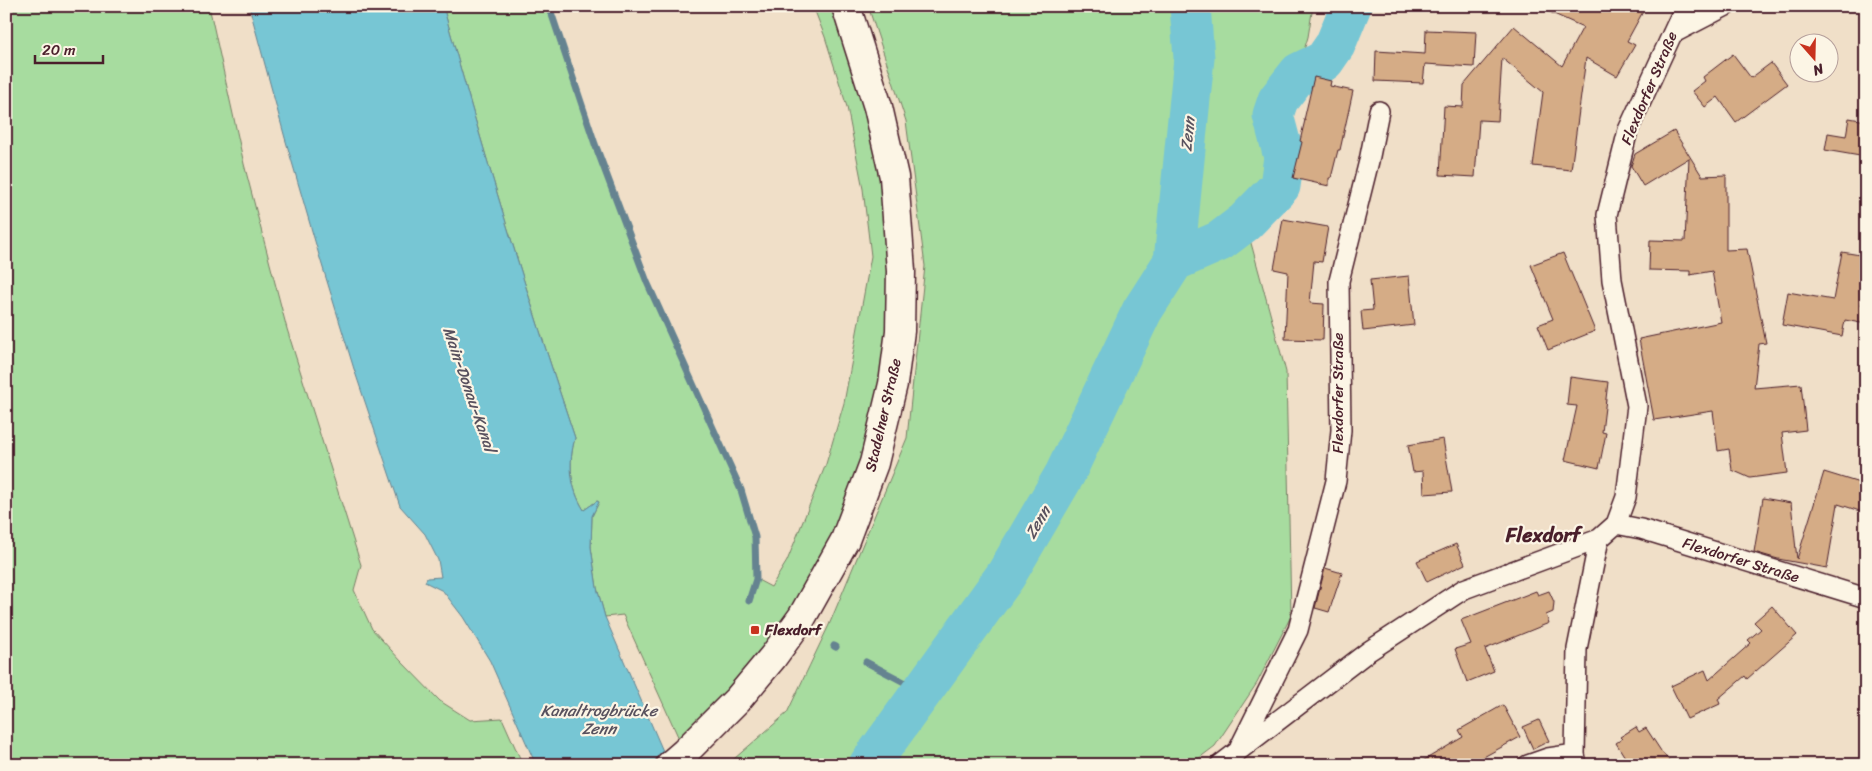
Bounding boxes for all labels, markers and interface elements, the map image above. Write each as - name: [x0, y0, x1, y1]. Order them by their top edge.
- street label: Flexdorfer Straße: [1613, 27, 1685, 149]
- scale bar: [35, 32, 102, 64]
- north arrow: [1790, 32, 1840, 82]
- text: 20 m: [42, 37, 76, 63]
- text: N: [1809, 56, 1828, 83]
- water label: Zenn: [1171, 113, 1204, 153]
- water label: Main-Donau-Kanal: [435, 323, 506, 459]
- street label: Flexdorfer Straße: [1325, 332, 1351, 454]
- street label: Stadelner Straße: [857, 355, 909, 474]
- water label: Zenn: [1016, 498, 1060, 544]
- district label: Flexdorf: [1505, 518, 1584, 553]
- street label: Flexdorfer Straße: [1679, 530, 1803, 590]
- place label: Flexdorf: [764, 617, 824, 643]
- marker: Flexdorf: [749, 624, 761, 636]
- water label: Kanaltrogbrücke Zenn: [541, 696, 659, 743]

